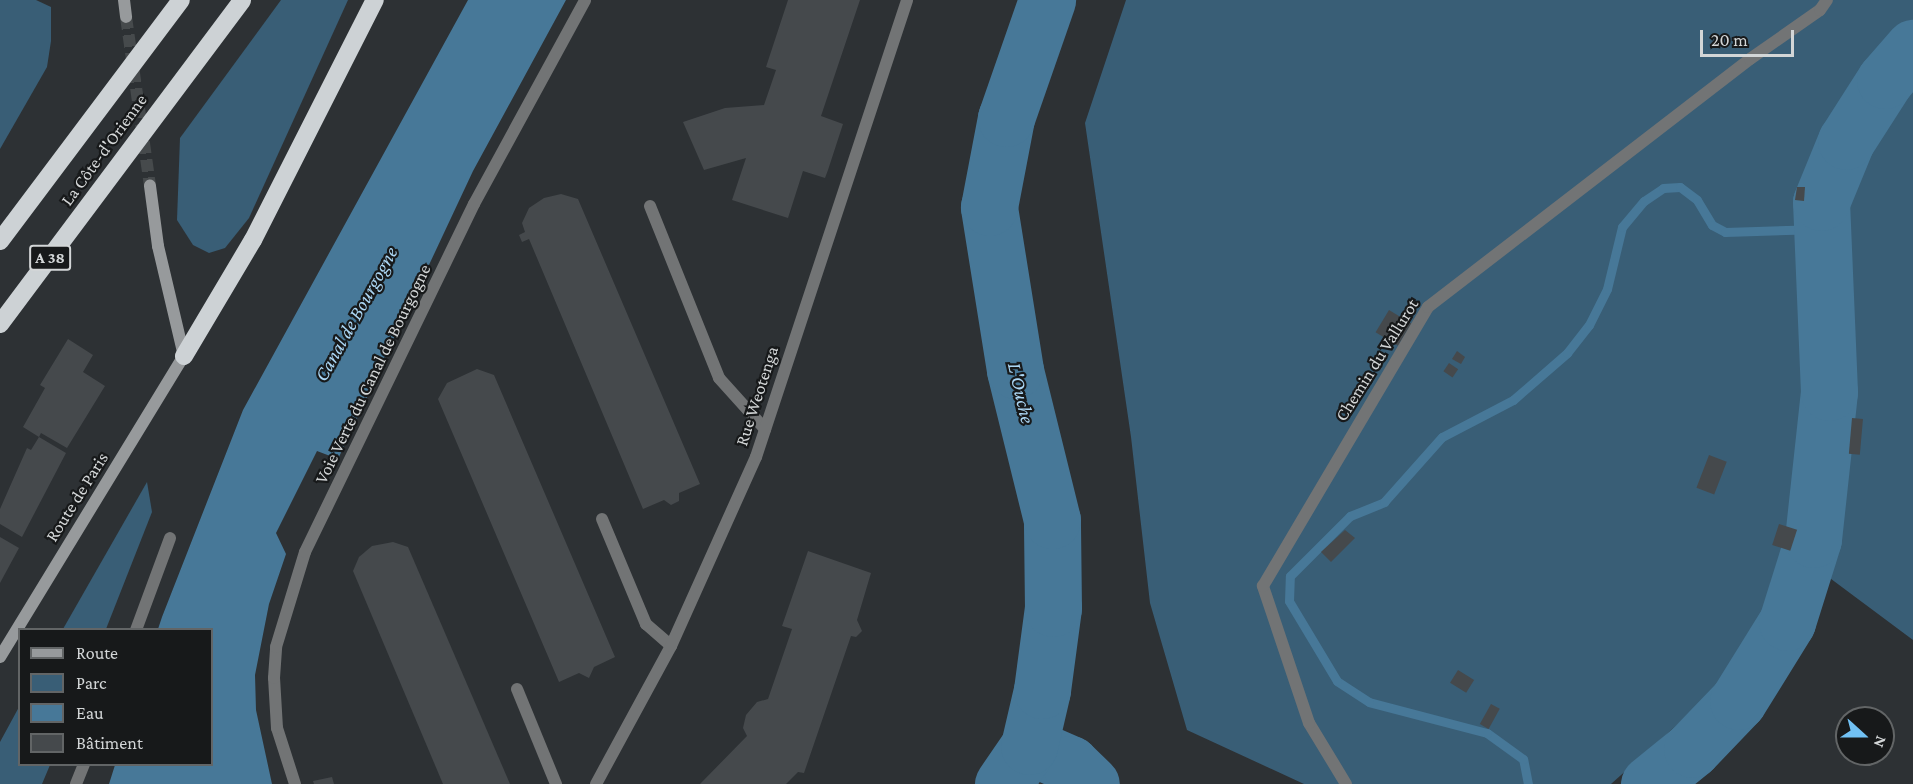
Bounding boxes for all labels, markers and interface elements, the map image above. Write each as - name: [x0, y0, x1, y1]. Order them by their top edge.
- scale bar: [1703, 18, 1798, 56]
- text: 20 m: [1711, 30, 1748, 50]
- street label: La Côte-d'Orienne: [56, 90, 152, 210]
- water label: Canal de Bourgogne: [309, 243, 403, 385]
- road number: A 38: [29, 245, 71, 271]
- street label: Voie Verte du Canal de Bourgogne: [310, 261, 436, 487]
- street label: Chemin du Vallurot: [1331, 295, 1423, 425]
- street label: Rue Weotenga: [731, 343, 783, 449]
- water label: L'Ouche: [1002, 360, 1040, 426]
- street label: Route de Paris: [41, 448, 113, 546]
- legend: [18, 628, 213, 766]
- text: Route: [76, 643, 118, 663]
- text: Parc: [76, 673, 107, 693]
- text: Eau: [76, 703, 104, 723]
- north arrow: [1835, 706, 1895, 766]
- text: Bâtiment: [76, 733, 143, 753]
- text: N: [1871, 734, 1890, 750]

